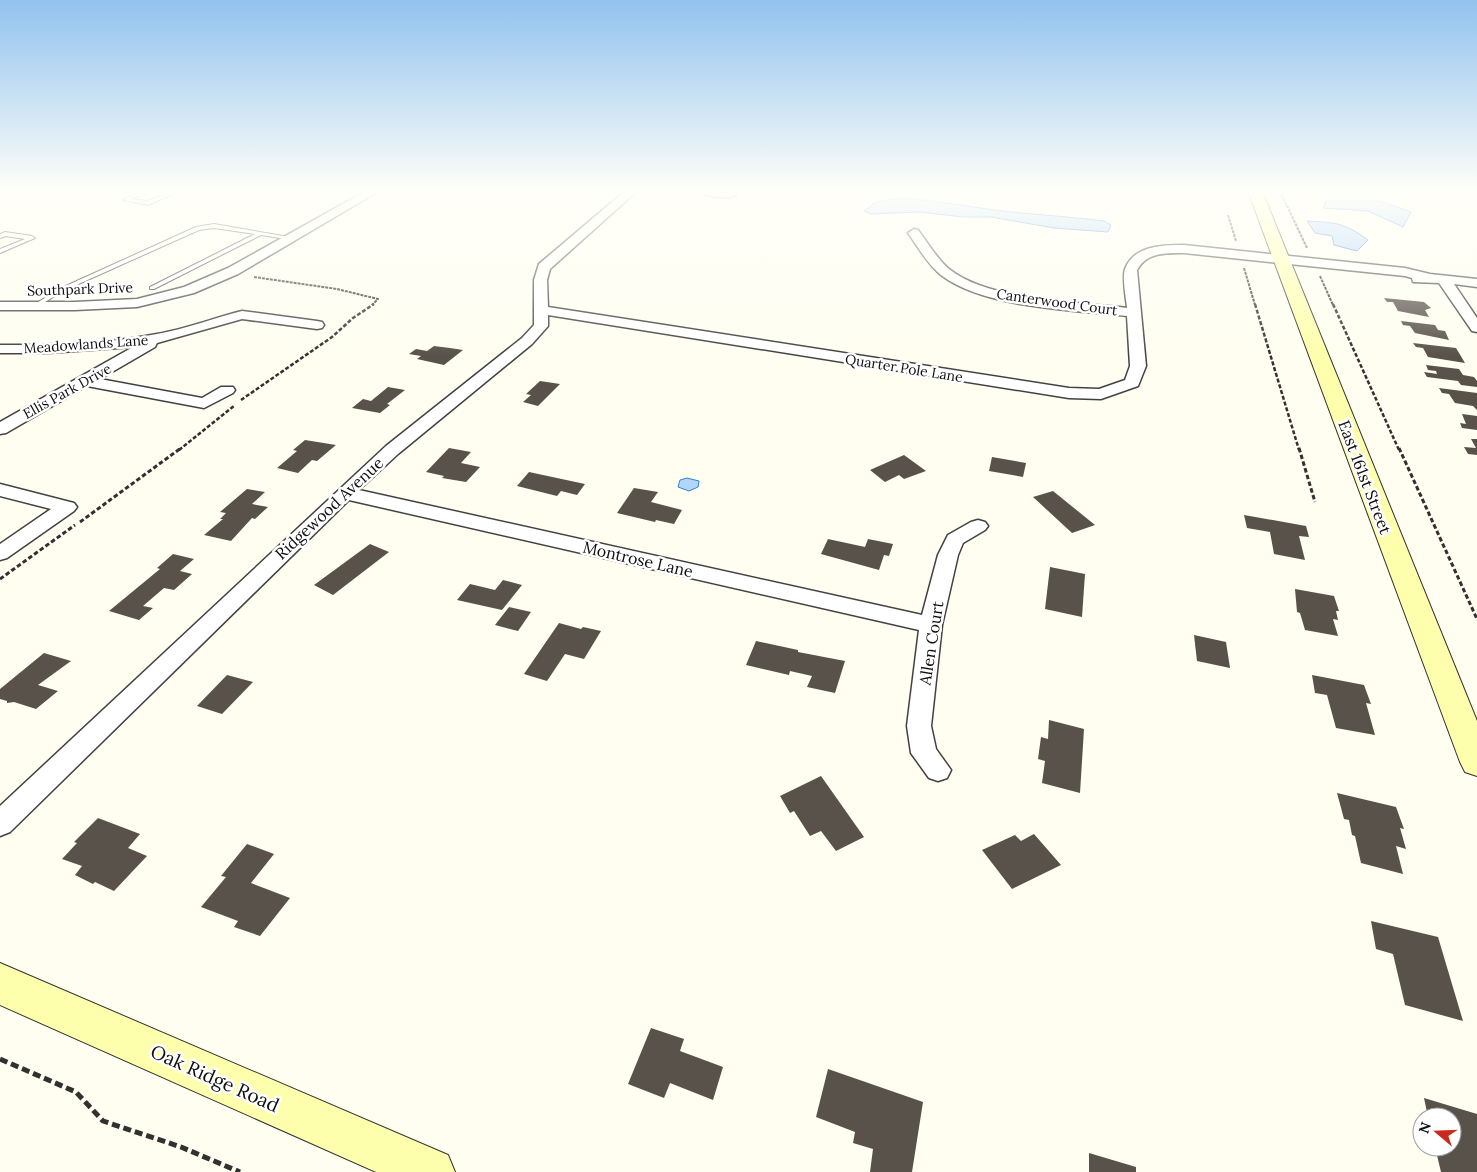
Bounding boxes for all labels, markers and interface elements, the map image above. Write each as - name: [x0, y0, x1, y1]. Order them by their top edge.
- street label: Southpark Drive: [27, 278, 134, 300]
- street label: Canterwood Court: [995, 285, 1119, 319]
- street label: Meadowlands Lane: [23, 331, 149, 357]
- street label: Quarter Pole Lane: [844, 350, 965, 386]
- street label: Ellis Park Drive: [20, 359, 115, 423]
- street label: East 161st Street: [1334, 417, 1396, 537]
- street label: Ridgewood Avenue: [271, 452, 388, 563]
- street label: Montrose Lane: [581, 537, 695, 581]
- street label: Allen Court: [914, 599, 948, 687]
- street label: Oak Ridge Road: [147, 1039, 283, 1117]
- north arrow: [1412, 1107, 1462, 1157]
- text: N: [1414, 1120, 1435, 1136]

